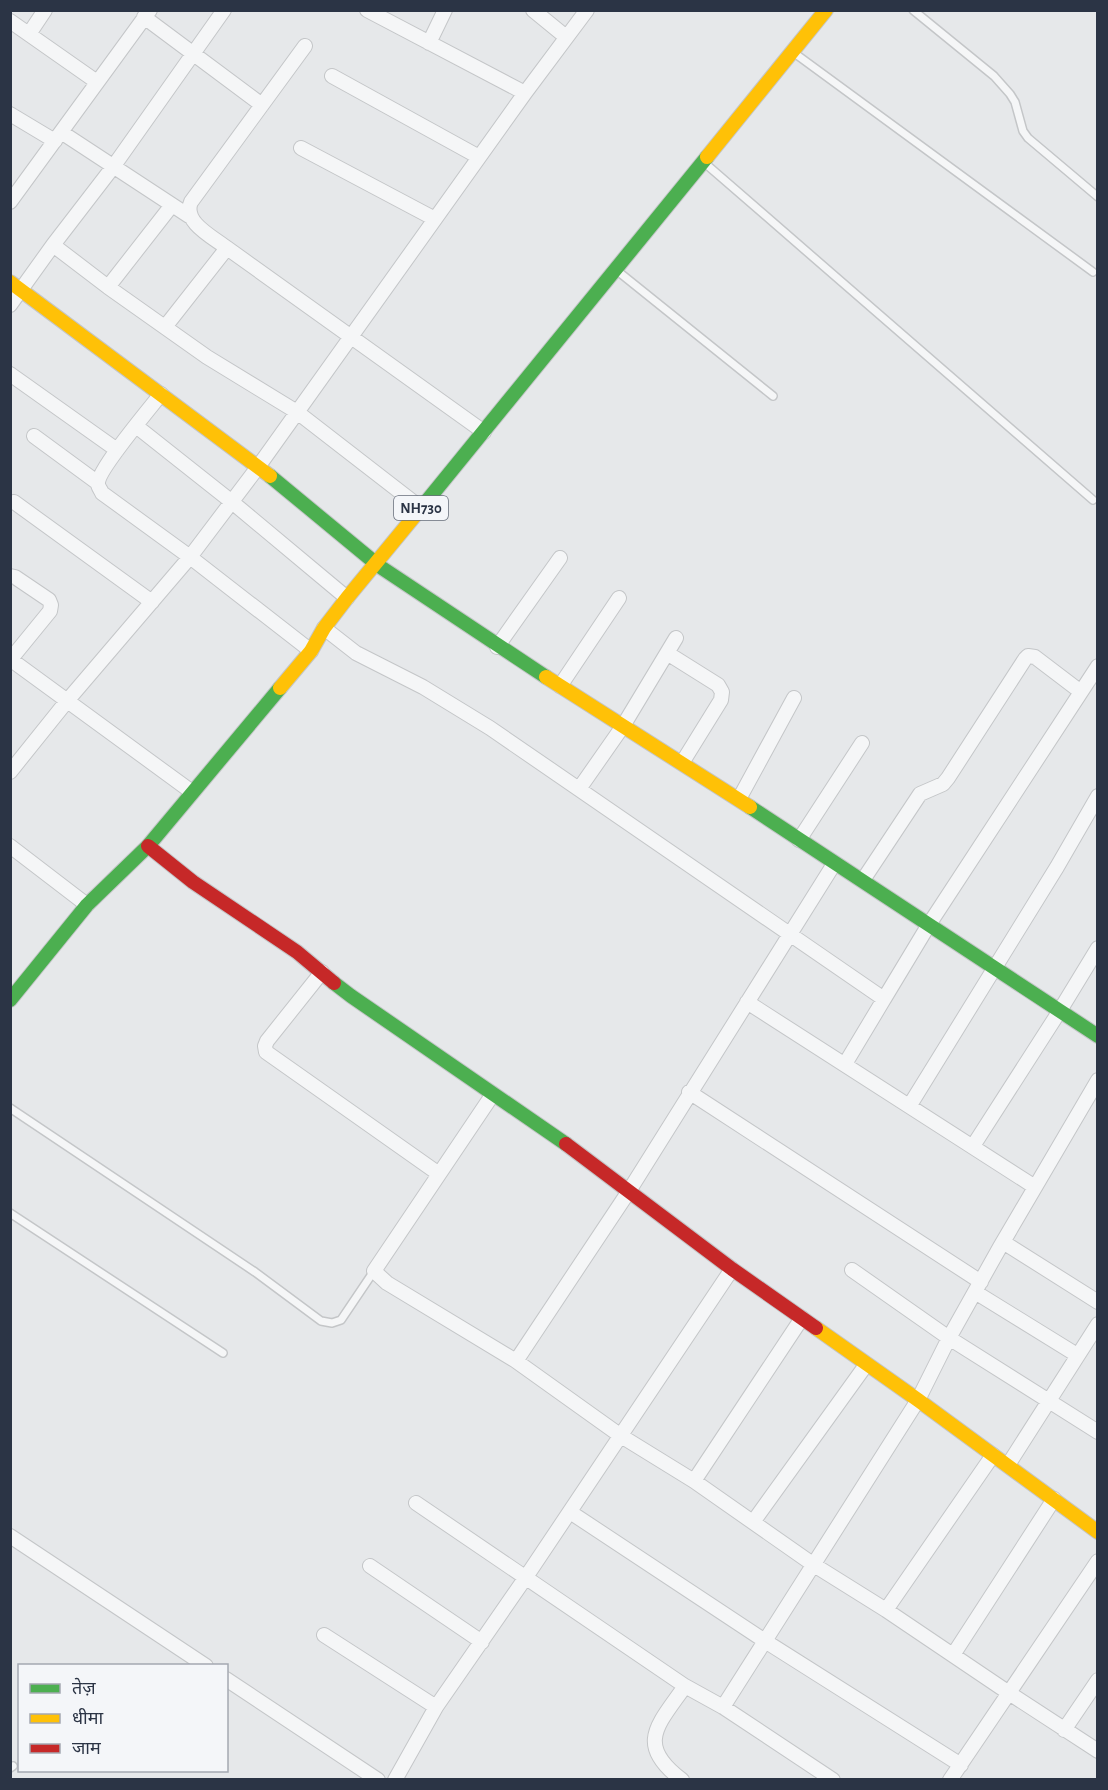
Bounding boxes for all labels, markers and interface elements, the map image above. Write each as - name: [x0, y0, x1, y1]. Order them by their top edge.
- road number: NH730: [394, 496, 448, 520]
- legend: [18, 1664, 228, 1772]
- text: तेज़: [72, 1677, 96, 1698]
- text: धीमा: [72, 1708, 103, 1728]
- text: जाम: [72, 1740, 102, 1758]

